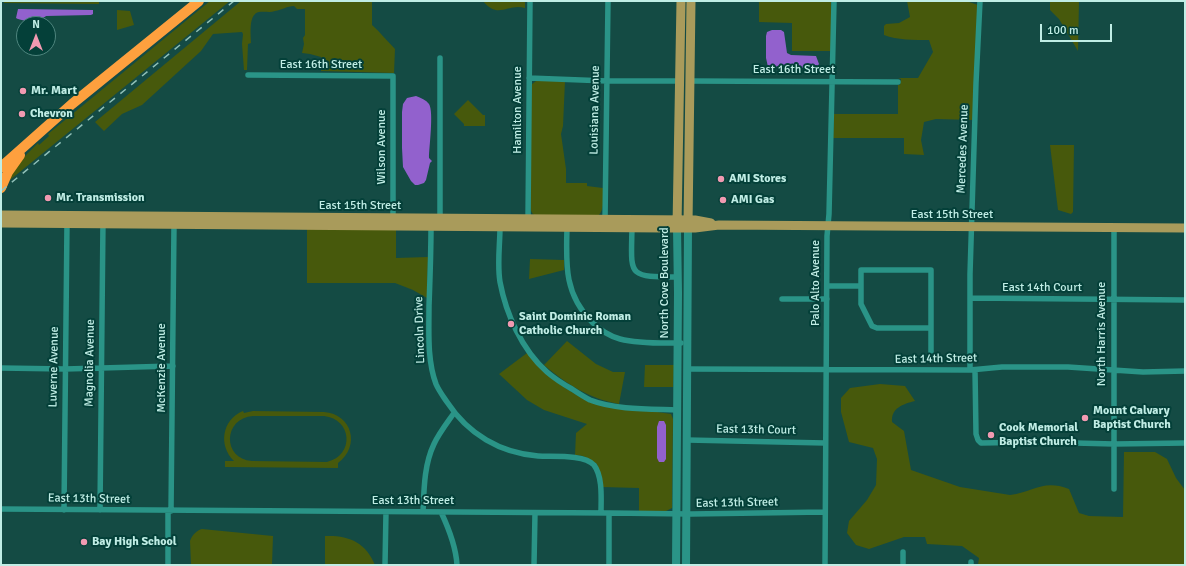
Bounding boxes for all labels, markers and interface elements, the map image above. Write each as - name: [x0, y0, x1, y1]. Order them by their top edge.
- north arrow: [16, 16, 56, 56]
- scale bar: [1042, 16, 1114, 42]
- text: N: [32, 18, 40, 31]
- text: 100 m: [1047, 23, 1079, 38]
- street label: East 16th Street: [280, 58, 362, 72]
- street label: East 16th Street: [753, 63, 835, 77]
- street label: Louisiana Avenue: [587, 65, 603, 155]
- street label: Hamilton Avenue: [511, 66, 525, 154]
- place label: Mr. Mart: [31, 84, 77, 98]
- marker: Mr. Mart: [18, 86, 28, 96]
- street label: Mercedes Avenue: [954, 104, 972, 194]
- place label: Chevron: [30, 107, 73, 121]
- marker: Chevron: [17, 109, 27, 119]
- street label: Wilson Avenue: [375, 109, 389, 185]
- place label: AMI Stores: [729, 172, 786, 186]
- marker: AMI Stores: [716, 174, 726, 184]
- place label: Mr. Transmission: [56, 191, 145, 205]
- marker: Mr. Transmission: [43, 193, 53, 203]
- place label: AMI Gas: [731, 193, 774, 207]
- marker: AMI Gas: [718, 195, 728, 205]
- street label: East 15th Street: [319, 199, 401, 213]
- street label: East 15th Street: [911, 208, 993, 222]
- street label: North Cove Boulevard: [658, 227, 672, 339]
- street label: Palo Alto Avenue: [809, 240, 823, 326]
- street label: East 14th Court: [1002, 281, 1082, 295]
- street label: North Harris Avenue: [1095, 282, 1109, 386]
- street label: Lincoln Drive: [412, 296, 428, 364]
- place label: Saint Dominic Roman Catholic Church: [519, 310, 631, 338]
- street label: Magnolia Avenue: [82, 319, 98, 407]
- marker: Saint Dominic Roman Catholic Church: [506, 319, 516, 329]
- street label: McKenzie Avenue: [155, 323, 169, 413]
- street label: Luverne Avenue: [46, 326, 62, 408]
- street label: East 14th Street: [895, 351, 977, 367]
- place label: Mount Calvary Baptist Church: [1093, 404, 1171, 432]
- marker: Mount Calvary Baptist Church: [1080, 413, 1090, 423]
- place label: Cook Memorial Baptist Church: [999, 421, 1078, 449]
- street label: East 13th Court: [716, 422, 796, 438]
- marker: Cook Memorial Baptist Church: [986, 430, 996, 440]
- street label: East 13th Street: [48, 491, 130, 507]
- street label: East 13th Street: [372, 494, 454, 508]
- street label: East 13th Street: [696, 495, 778, 511]
- place label: Bay High School: [92, 535, 177, 549]
- marker: Bay High School: [79, 537, 89, 547]

